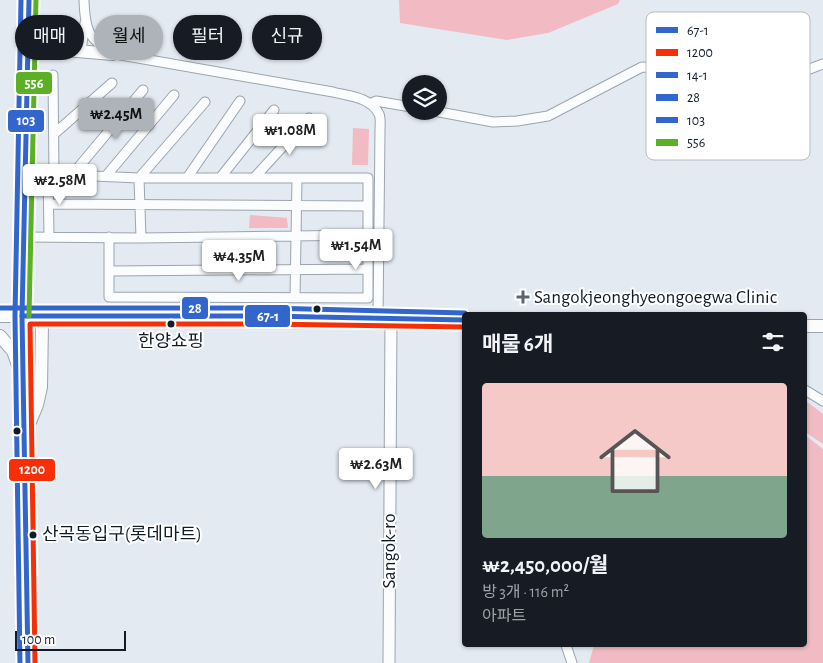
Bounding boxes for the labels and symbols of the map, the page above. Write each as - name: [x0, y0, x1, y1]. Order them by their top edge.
- legend: [646, 12, 810, 160]
- text: 67-1: [687, 24, 709, 38]
- text: 1200: [687, 46, 713, 60]
- text: 14-1: [687, 69, 708, 83]
- line badge: 556: [15, 71, 53, 95]
- text: 556: [25, 77, 44, 91]
- text: 28: [687, 91, 700, 105]
- pin: ₩2.45M: [75, 98, 157, 140]
- line badge: 103: [7, 109, 45, 133]
- text: 103: [17, 114, 35, 128]
- pin: ₩1.08M: [249, 114, 331, 156]
- text: 103: [687, 114, 705, 128]
- text: 556: [687, 136, 705, 150]
- pin: ₩2.58M: [19, 164, 101, 206]
- pin: ₩1.54M: [315, 228, 397, 271]
- pin: ₩4.35M: [198, 240, 280, 282]
- place label: Sangokjeonghyeongoegwa Clinic: [534, 288, 777, 307]
- marker: Sangokjeonghyeongoegwa Clinic: [516, 290, 530, 304]
- line badge: 28: [181, 296, 209, 320]
- text: 28: [188, 302, 202, 316]
- line badge: 67-1: [244, 304, 291, 328]
- unlabelled marker: [312, 304, 322, 314]
- text: 67-1: [257, 310, 279, 324]
- marker: 한양쇼핑: [166, 319, 176, 329]
- place label: 한양쇼핑: [138, 332, 204, 351]
- unlabelled marker: [12, 426, 22, 436]
- pin: ₩2.63M: [335, 448, 417, 490]
- line badge: 1200: [8, 458, 56, 482]
- text: 1200: [19, 463, 45, 477]
- street label: Sangok-ro: [380, 514, 399, 588]
- place label: 산곡동입구(롯데마트): [42, 524, 202, 544]
- marker: 산곡동입구(롯데마트): [28, 530, 38, 540]
- scale bar: [15, 628, 126, 651]

